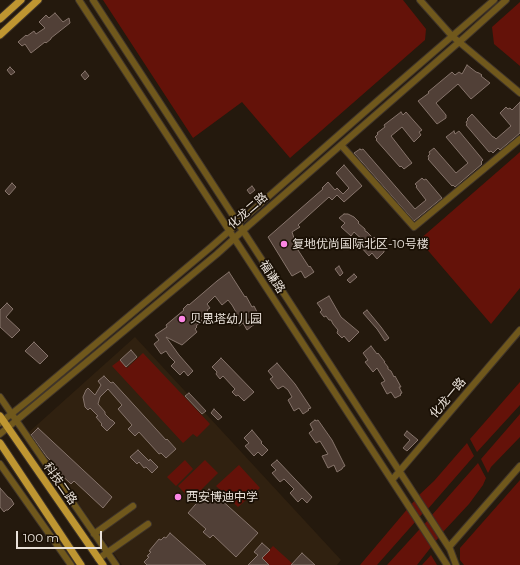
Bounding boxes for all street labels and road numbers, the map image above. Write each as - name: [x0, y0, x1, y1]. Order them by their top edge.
- street label: 化龙二路: [225, 190, 271, 232]
- street label: 福谦路: [256, 258, 288, 296]
- street label: 化龙一路: [427, 375, 469, 421]
- street label: 科技二路: [40, 460, 80, 508]

